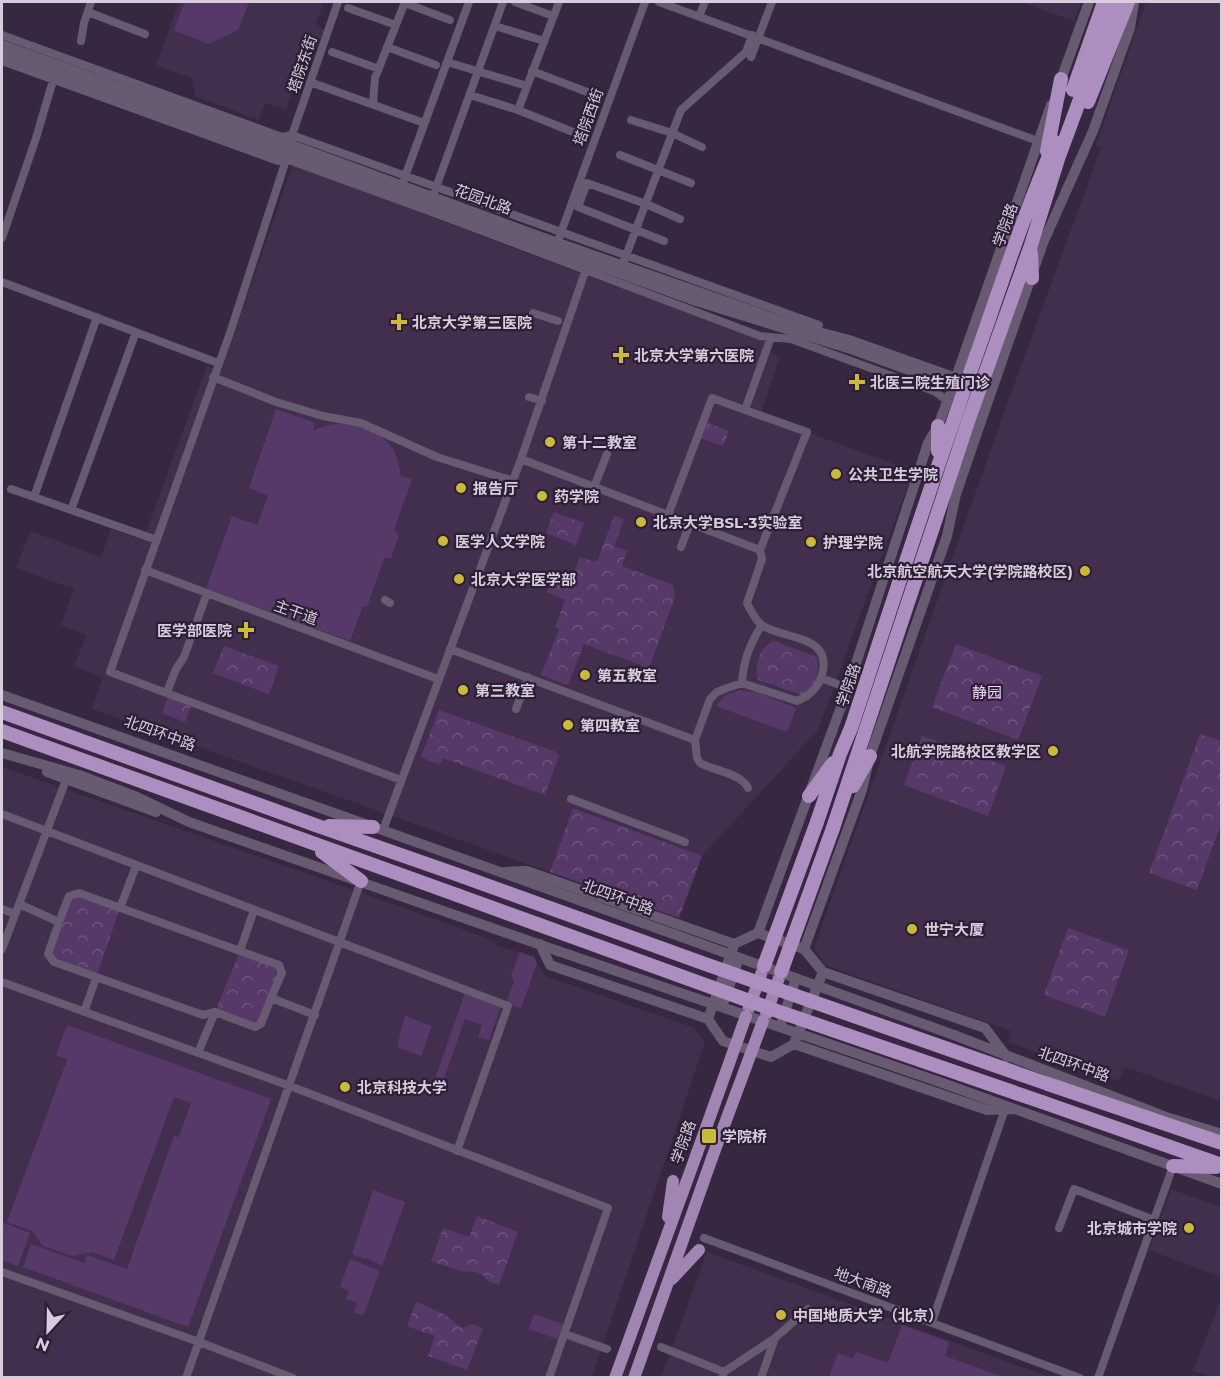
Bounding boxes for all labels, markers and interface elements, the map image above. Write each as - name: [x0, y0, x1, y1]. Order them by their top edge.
- street label: 塔院东街: [283, 33, 321, 95]
- street label: 塔院西街: [569, 86, 607, 148]
- street label: 花园北路: [452, 180, 514, 218]
- street label: 学院路: [988, 201, 1022, 249]
- marker: 北京大学第三医院: [390, 313, 408, 331]
- place label: 北京大学第三医院: [412, 313, 532, 332]
- marker: 北京大学第六医院: [612, 346, 630, 364]
- place label: 北京大学第六医院: [634, 346, 754, 365]
- marker: 北医三院生殖门诊: [848, 373, 866, 391]
- place label: 北医三院生殖门诊: [870, 373, 991, 392]
- place label: 第十二教室: [562, 433, 637, 452]
- marker: 第十二教室: [543, 435, 557, 449]
- place label: 公共卫生学院: [848, 465, 938, 484]
- marker: 公共卫生学院: [829, 467, 843, 481]
- place label: 报告厅: [473, 479, 518, 498]
- marker: 报告厅: [454, 481, 468, 495]
- place label: 药学院: [554, 487, 599, 506]
- marker: 药学院: [535, 489, 549, 503]
- place label: 北京大学BSL-3实验室: [653, 513, 802, 532]
- marker: 北京大学BSL-3实验室: [634, 515, 648, 529]
- place label: 医学人文学院: [455, 532, 545, 551]
- place label: 护理学院: [823, 533, 883, 552]
- marker: 医学人文学院: [436, 534, 450, 548]
- marker: 护理学院: [804, 535, 818, 549]
- place label: 北京航空航天大学(学院路校区): [867, 562, 1073, 581]
- marker: 北京航空航天大学(学院路校区): [1078, 564, 1092, 578]
- place label: 北京大学医学部: [471, 570, 576, 589]
- marker: 北京大学医学部: [452, 572, 466, 586]
- street label: 主干道: [272, 595, 320, 629]
- place label: 医学部医院: [157, 621, 232, 640]
- marker: 医学部医院: [237, 621, 255, 639]
- street label: 学院路: [832, 661, 864, 709]
- place label: 第五教室: [597, 666, 657, 685]
- marker: 第五教室: [578, 668, 592, 682]
- place label: 第三教室: [475, 681, 535, 700]
- marker: 第三教室: [456, 683, 470, 697]
- park label: 静园: [972, 683, 1002, 702]
- street label: 北四环中路: [122, 711, 198, 755]
- place label: 第四教室: [580, 716, 640, 735]
- marker: 第四教室: [561, 718, 575, 732]
- place label: 北航学院路校区教学区: [891, 742, 1041, 761]
- marker: 北航学院路校区教学区: [1046, 744, 1060, 758]
- street label: 北四环中路: [580, 875, 656, 919]
- place label: 世宁大厦: [924, 920, 984, 939]
- marker: 世宁大厦: [905, 922, 919, 936]
- street label: 北四环中路: [1036, 1042, 1112, 1086]
- place label: 北京科技大学: [357, 1078, 447, 1097]
- marker: 北京科技大学: [338, 1080, 352, 1094]
- street label: 学院路: [666, 1118, 700, 1166]
- marker: 学院桥: [700, 1127, 718, 1145]
- place label: 学院桥: [722, 1127, 767, 1146]
- place label: 北京城市学院: [1087, 1219, 1177, 1238]
- marker: 北京城市学院: [1182, 1221, 1196, 1235]
- street label: 地大南路: [832, 1263, 894, 1301]
- north arrow: [18, 1301, 78, 1361]
- place label: 中国地质大学（北京）: [793, 1306, 943, 1325]
- marker: 中国地质大学（北京）: [774, 1308, 788, 1322]
- text: N: [33, 1333, 52, 1356]

